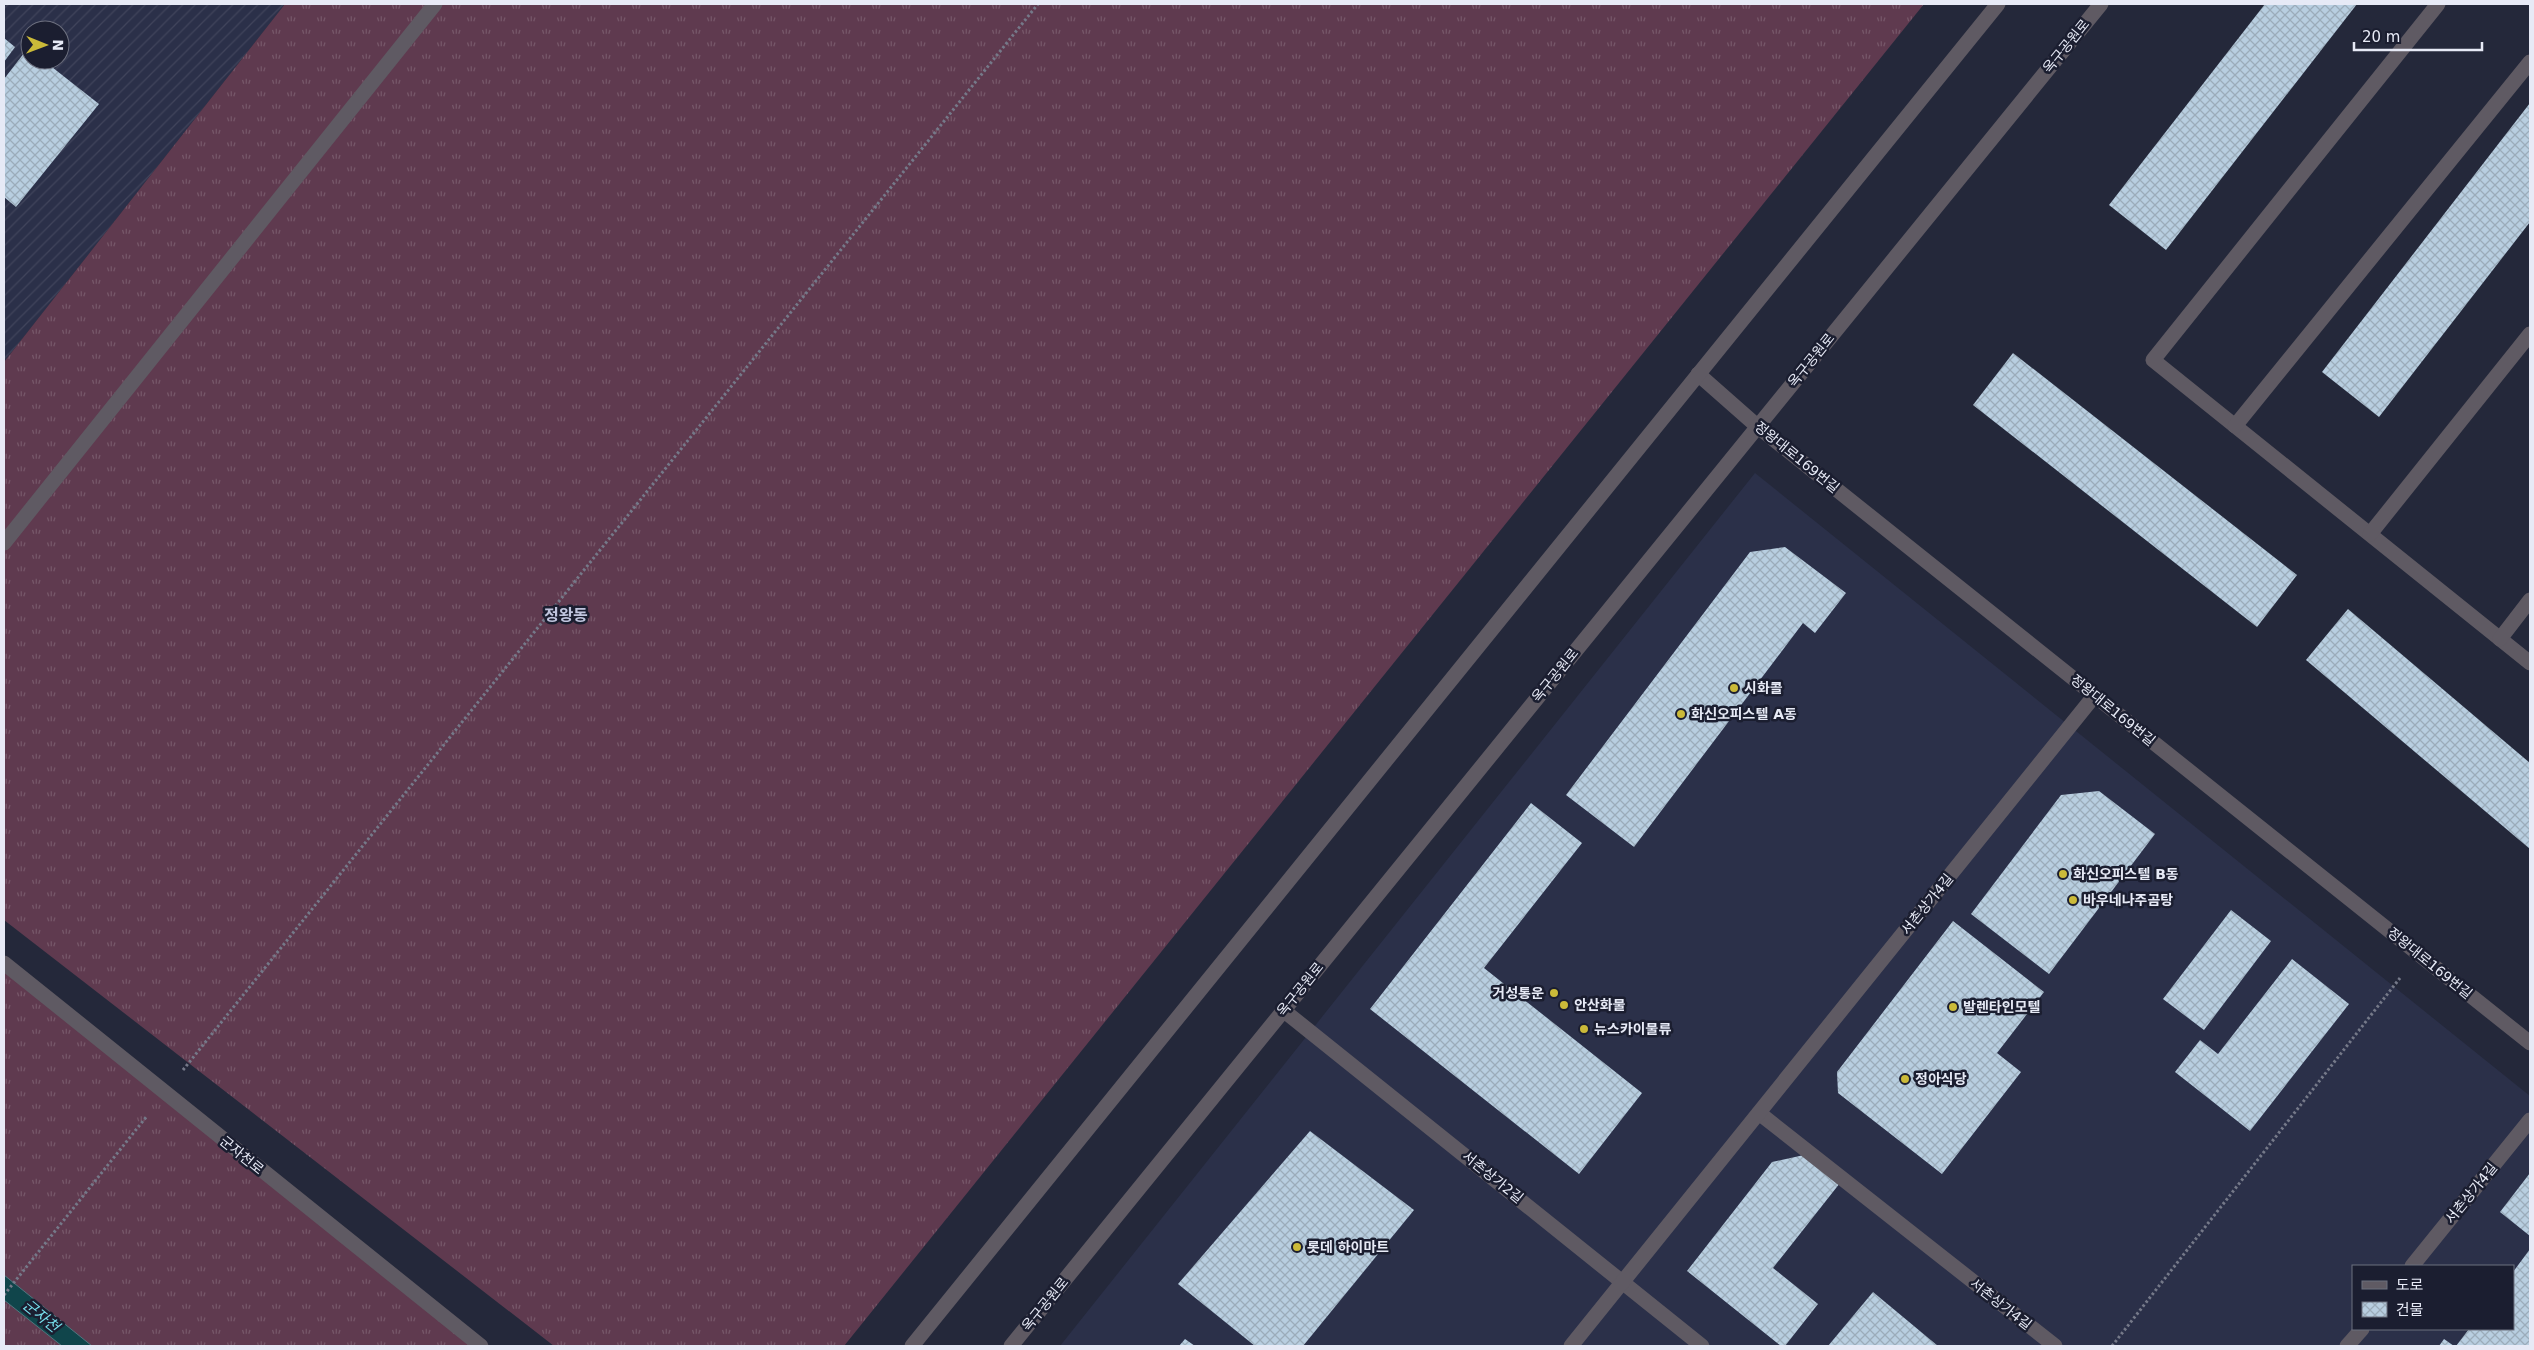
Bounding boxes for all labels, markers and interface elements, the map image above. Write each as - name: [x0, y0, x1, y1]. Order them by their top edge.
- street label: 옥구공원로: [2040, 16, 2093, 76]
- north arrow: [20, 20, 70, 70]
- scale bar: [2354, 20, 2482, 52]
- text: 20 m: [2362, 28, 2400, 46]
- text: N: [50, 39, 66, 51]
- street label: 옥구공원로: [1785, 330, 1838, 390]
- street label: 정왕대로169번길: [1752, 418, 1842, 496]
- district label: 정왕동: [544, 606, 588, 625]
- street label: 옥구공원로: [1529, 645, 1582, 705]
- street label: 정왕대로169번길: [2068, 671, 2158, 749]
- place label: 시화콜: [1744, 680, 1783, 696]
- marker: 시화콜: [1728, 682, 1740, 694]
- place label: 화신오피스텔 A동: [1691, 706, 1797, 722]
- marker: 화신오피스텔 A동: [1675, 708, 1687, 720]
- place label: 화신오피스텔 B동: [2073, 866, 2179, 882]
- marker: 화신오피스텔 B동: [2057, 868, 2069, 880]
- street label: 서촌상가4길: [1898, 870, 1956, 938]
- place label: 바우네나주곰탕: [2083, 892, 2173, 908]
- marker: 바우네나주곰탕: [2067, 894, 2079, 906]
- street label: 정왕대로169번길: [2385, 924, 2475, 1002]
- street label: 옥구공원로: [1274, 959, 1327, 1019]
- place label: 거성통운: [1492, 985, 1544, 1001]
- marker: 거성통운: [1548, 987, 1560, 999]
- place label: 안산화물: [1574, 997, 1626, 1013]
- marker: 안산화물: [1558, 999, 1570, 1011]
- place label: 발렌타인모텔: [1963, 999, 2040, 1015]
- marker: 발렌타인모텔: [1947, 1001, 1959, 1013]
- place label: 뉴스카이물류: [1594, 1021, 1671, 1037]
- marker: 뉴스카이물류: [1578, 1023, 1590, 1035]
- place label: 정아식당: [1915, 1071, 1967, 1087]
- marker: 정아식당: [1899, 1073, 1911, 1085]
- street label: 군자천로: [217, 1133, 267, 1178]
- street label: 서촌상가2길: [1459, 1148, 1527, 1206]
- street label: 서촌상가4길: [2442, 1159, 2500, 1227]
- place label: 롯데 하이마트: [1307, 1239, 1389, 1255]
- marker: 롯데 하이마트: [1291, 1241, 1303, 1253]
- legend: [2352, 1265, 2514, 1330]
- street label: 옥구공원로: [1019, 1274, 1072, 1334]
- street label: 서촌상가4길: [1967, 1275, 2035, 1333]
- text: 도로: [2396, 1276, 2424, 1294]
- water label: 군자천: [19, 1296, 64, 1337]
- text: 건물: [2396, 1301, 2424, 1319]

